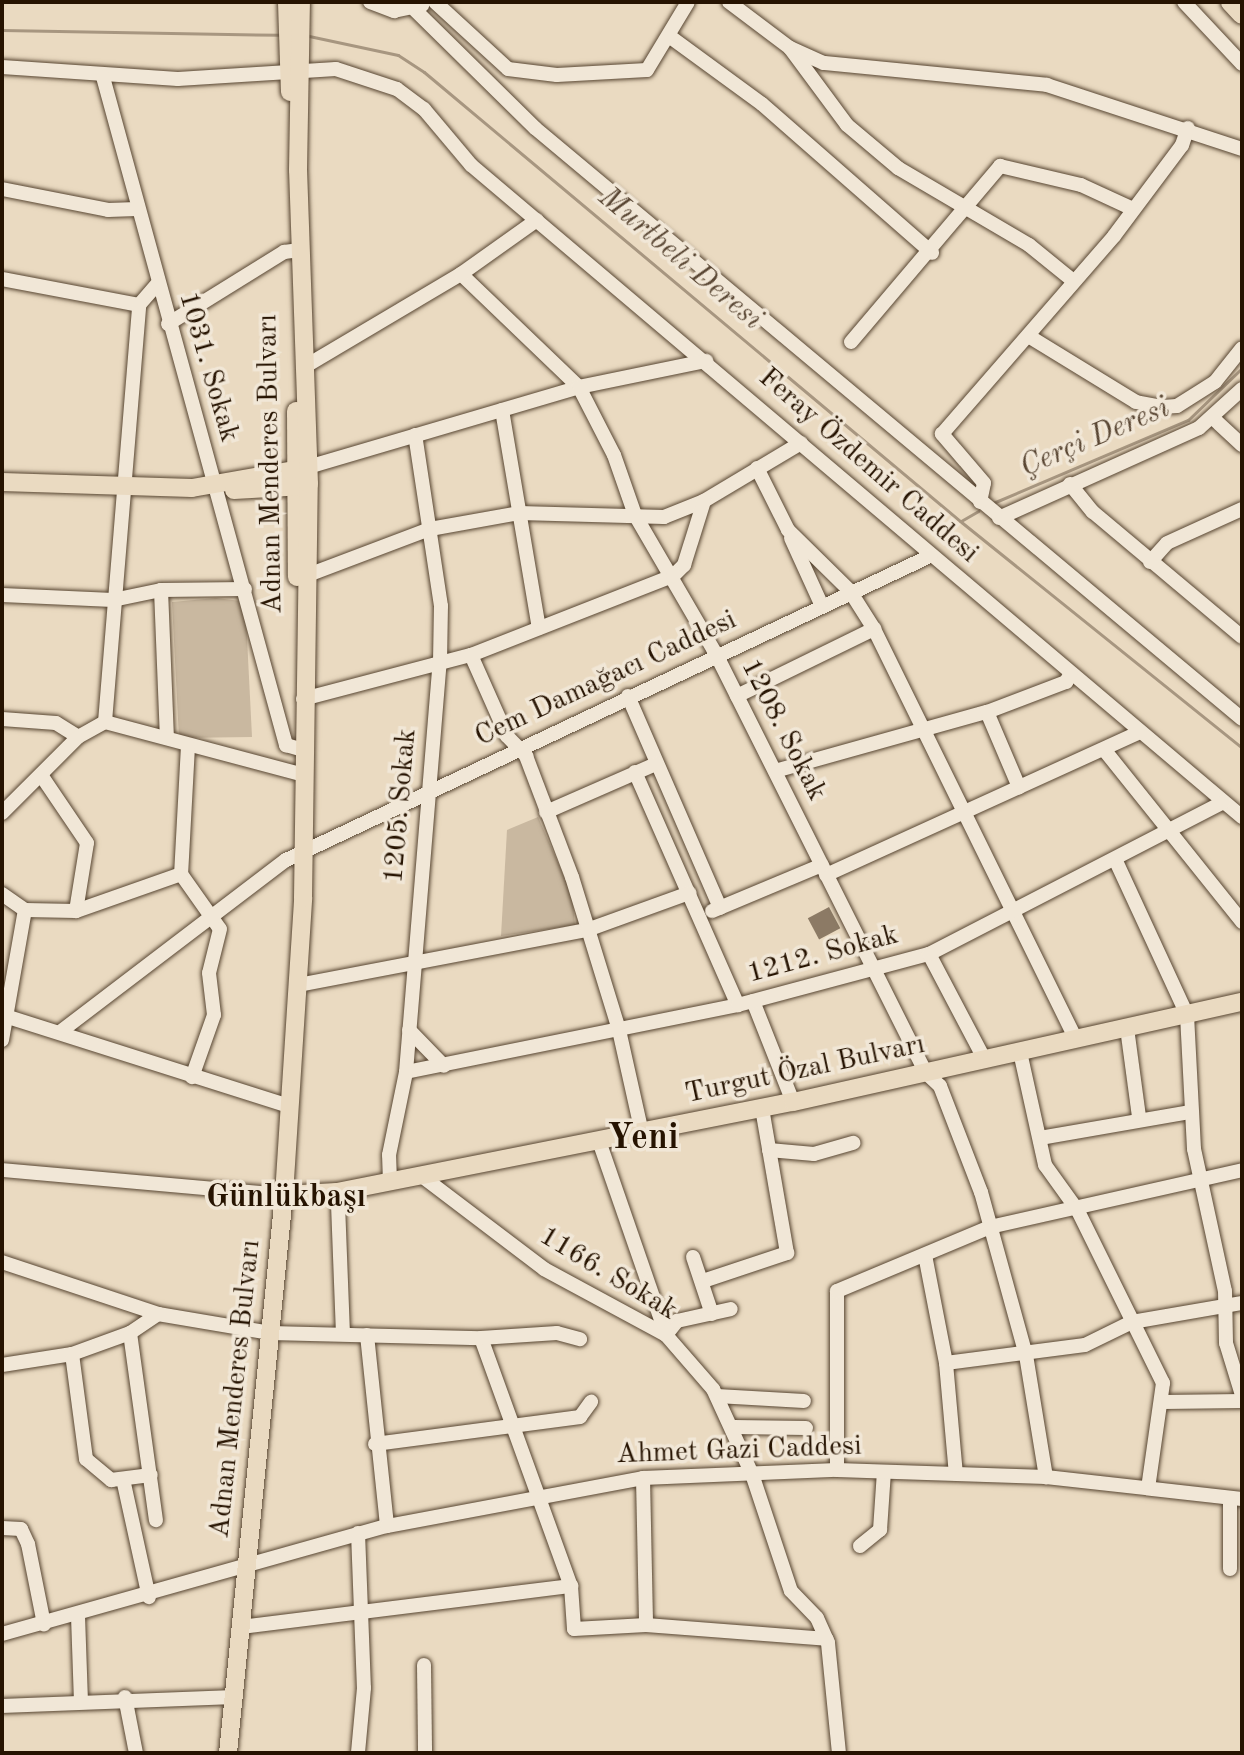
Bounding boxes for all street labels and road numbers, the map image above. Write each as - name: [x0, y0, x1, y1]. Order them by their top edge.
- street label: 1031. Sokak: [171, 288, 245, 446]
- street label: Adnan Menderes Bulvarı: [252, 314, 290, 614]
- street label: Feray Özdemir Caddesi: [751, 361, 985, 571]
- street label: Cem Damağacı Caddesi: [470, 604, 742, 754]
- street label: 1208. Sokak: [733, 653, 833, 807]
- street label: 1205. Sokak: [378, 727, 424, 885]
- street label: 1212. Sokak: [744, 919, 902, 991]
- street label: Turgut Özal Bulvarı: [682, 1028, 928, 1112]
- street label: 1166. Sokak: [533, 1220, 683, 1328]
- street label: Adnan Menderes Bulvarı: [204, 1238, 268, 1540]
- street label: Ahmet Gazi Caddesi: [616, 1430, 862, 1472]

